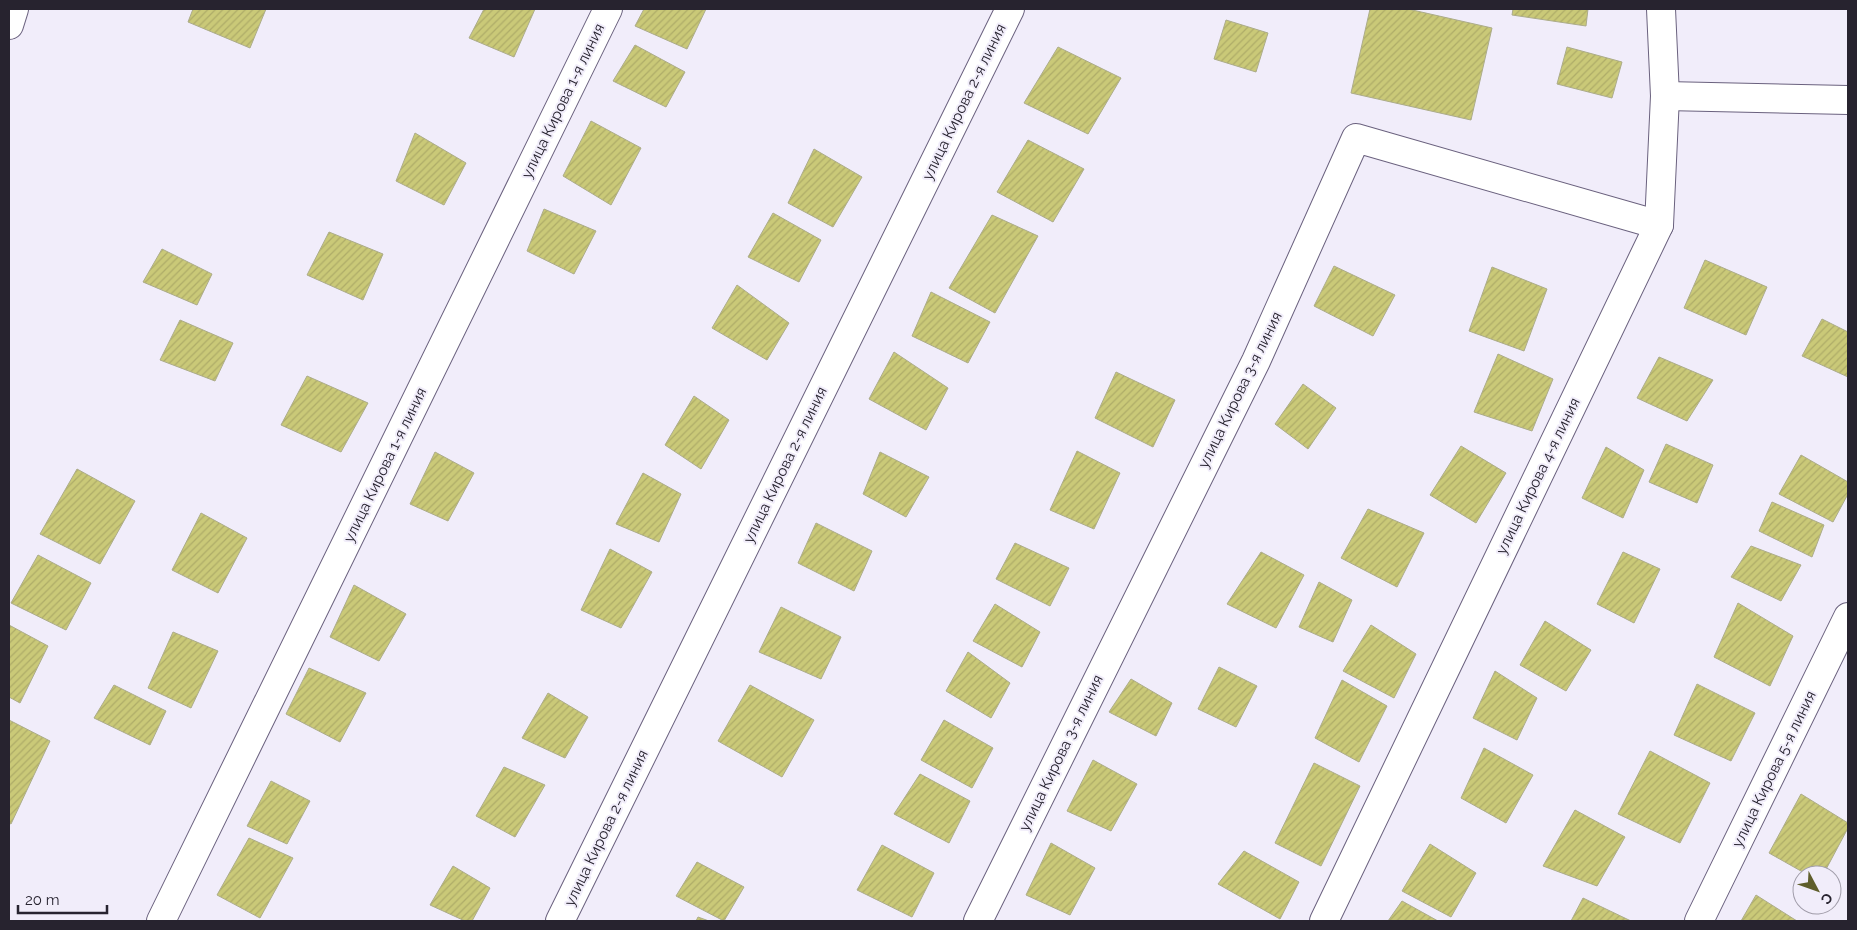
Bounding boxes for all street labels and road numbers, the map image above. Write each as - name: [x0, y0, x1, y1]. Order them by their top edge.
- street label: улица Кирова 1-я линия: [518, 21, 608, 181]
- street label: улица Кирова 2-я линия: [918, 21, 1010, 183]
- street label: улица Кирова 3-я линия: [1194, 309, 1286, 471]
- street label: улица Кирова 2-я линия: [739, 384, 831, 546]
- street label: улица Кирова 1-я линия: [340, 385, 430, 545]
- street label: улица Кирова 4-я линия: [1492, 395, 1584, 557]
- street label: улица Кирова 3-я линия: [1015, 672, 1107, 834]
- street label: улица Кирова 5-я линия: [1728, 688, 1820, 850]
- street label: улица Кирова 2-я линия: [560, 747, 652, 909]

